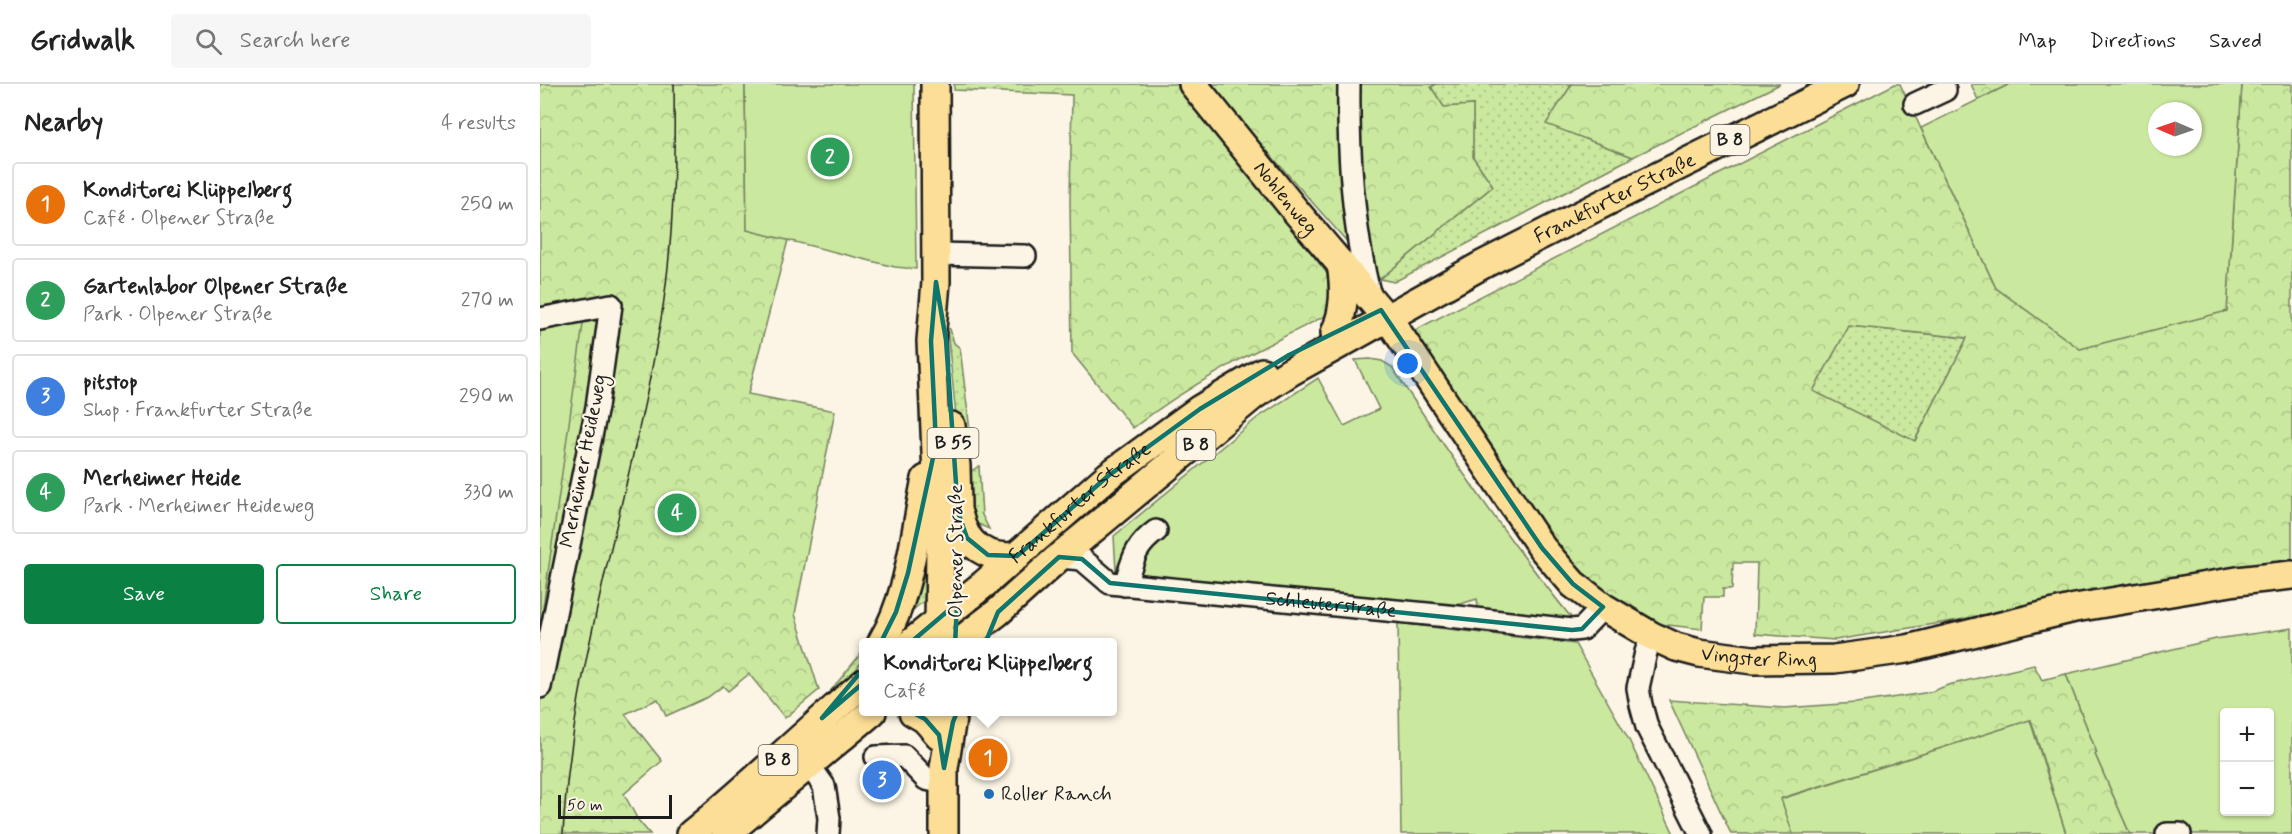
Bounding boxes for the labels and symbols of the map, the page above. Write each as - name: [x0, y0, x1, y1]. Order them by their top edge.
- north arrow: [2148, 102, 2202, 156]
- road number: B 8: [1710, 125, 1750, 155]
- pin: 2: [810, 134, 850, 180]
- street label: Frankfurter Straße: [1529, 146, 1700, 250]
- street label: Nohlenweg: [1247, 156, 1324, 241]
- your location: [1393, 349, 1422, 378]
- street label: Merheimer Heideweg: [554, 372, 615, 550]
- road number: B 55: [928, 428, 978, 458]
- road number: B 8: [1176, 430, 1216, 460]
- street label: Frankfurter Straße: [1003, 436, 1156, 570]
- street label: Olpener Straße: [943, 484, 970, 618]
- pin: 4: [658, 490, 696, 536]
- street label: Schleuterstraße: [1264, 585, 1398, 624]
- street label: Vingster Ring: [1699, 640, 1817, 673]
- pin: 1: [968, 736, 1008, 780]
- road number: B 8: [758, 745, 798, 775]
- pin: 3: [862, 758, 902, 802]
- place label: Roller Ranch: [1001, 781, 1112, 808]
- marker: Roller Ranch: [982, 787, 996, 801]
- scale bar: [558, 792, 672, 820]

